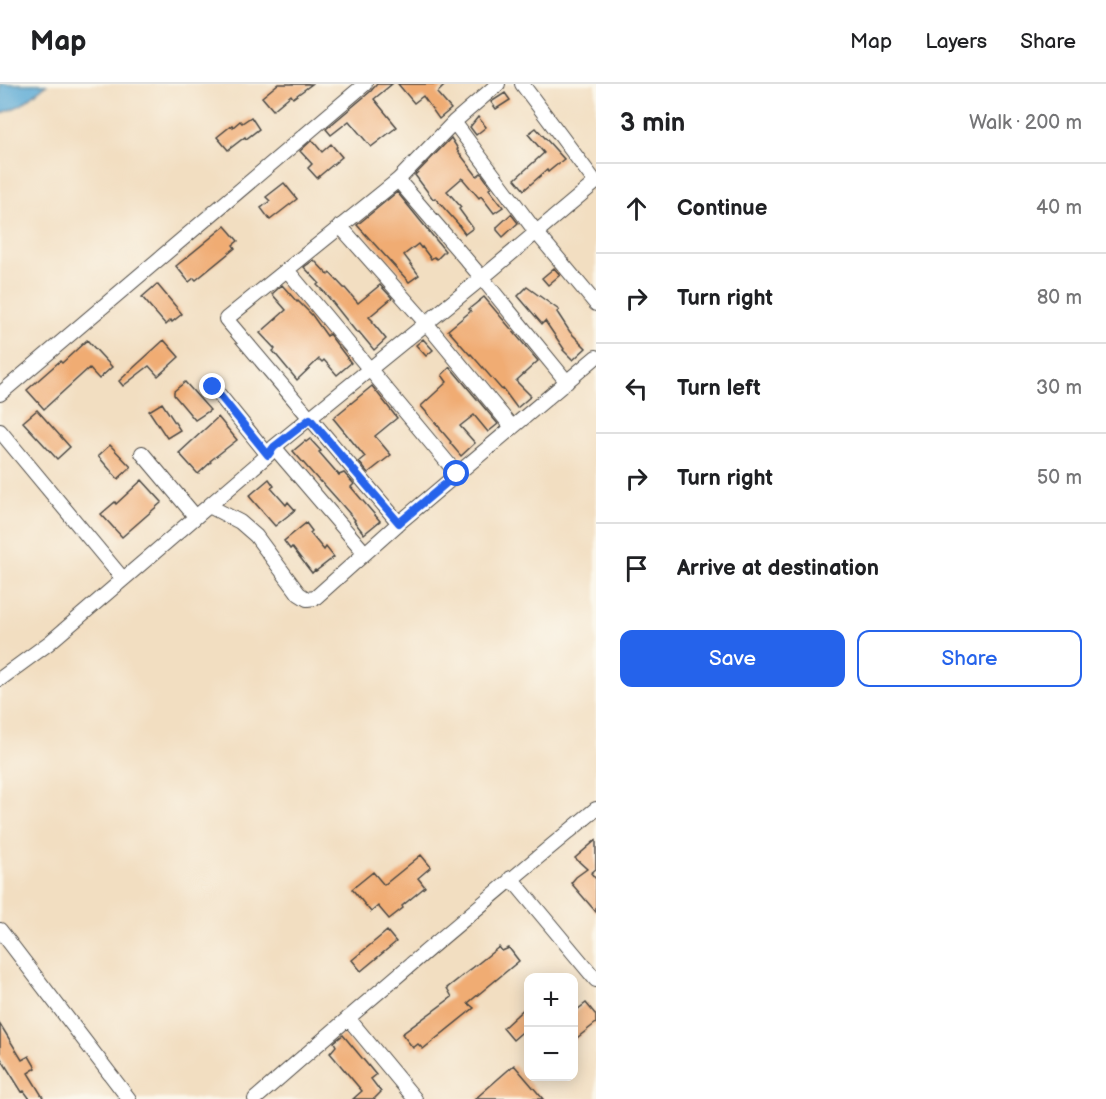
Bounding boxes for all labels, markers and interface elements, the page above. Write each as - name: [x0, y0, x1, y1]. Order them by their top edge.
- text: Map: [30, 25, 86, 58]
- text: Map: [850, 29, 892, 54]
- text: Layers: [925, 29, 987, 54]
- text: Share: [1020, 29, 1076, 54]
- text: 3 min: [620, 108, 685, 139]
- text: Walk · 200 m: [969, 111, 1082, 135]
- icon: ahead: [620, 192, 653, 225]
- text: Continue: [677, 195, 767, 222]
- text: 40 m: [1036, 196, 1082, 220]
- icon: right: [620, 282, 653, 315]
- text: Turn right: [677, 285, 773, 312]
- text: 80 m: [1037, 286, 1082, 310]
- icon: left: [620, 372, 653, 405]
- route end: [199, 373, 225, 399]
- text: Turn left: [677, 375, 761, 402]
- text: 30 m: [1036, 376, 1082, 400]
- route start: [443, 460, 469, 486]
- icon: right: [620, 462, 653, 495]
- text: Turn right: [677, 465, 773, 492]
- text: 50 m: [1037, 466, 1082, 490]
- icon: arrive: [620, 552, 653, 585]
- text: Arrive at destination: [677, 555, 879, 582]
- button: Save: [620, 630, 845, 687]
- button: Share: [857, 630, 1082, 687]
- map controls: [524, 973, 578, 1081]
- button: +: [524, 973, 578, 1027]
- button: −: [524, 1027, 578, 1081]

